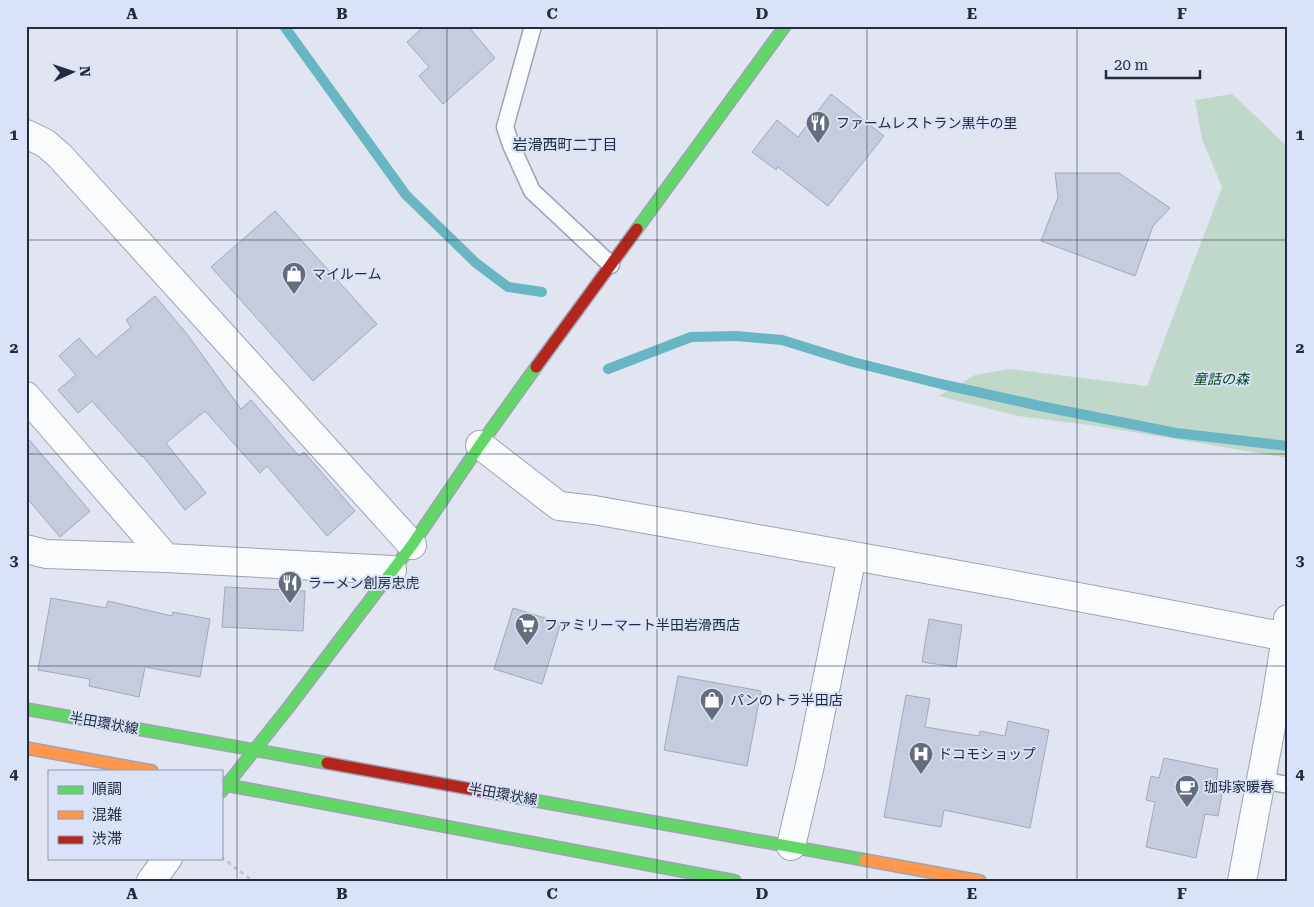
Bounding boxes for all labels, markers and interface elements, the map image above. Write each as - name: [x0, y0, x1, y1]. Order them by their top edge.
- text: A: [126, 4, 138, 23]
- text: B: [336, 4, 348, 23]
- text: C: [546, 4, 558, 23]
- text: D: [756, 4, 769, 23]
- text: E: [967, 4, 977, 23]
- text: F: [1177, 4, 1187, 23]
- north arrow: [48, 48, 98, 98]
- scale bar: [1106, 48, 1200, 80]
- text: 20 m: [1114, 56, 1149, 74]
- text: N: [77, 66, 93, 77]
- restaurant icon: ファームレストラン黒牛の里: [805, 110, 831, 144]
- place label: ファームレストラン黒牛の里: [836, 115, 1018, 131]
- text: 1: [10, 125, 19, 144]
- text: 1: [1296, 125, 1305, 144]
- district label: 岩滑西町二丁目: [512, 136, 618, 154]
- shop icon: マイルーム: [281, 261, 307, 295]
- place label: マイルーム: [312, 266, 382, 282]
- text: 2: [10, 338, 19, 357]
- text: 2: [1296, 338, 1305, 357]
- park label: 童話の森: [1193, 371, 1251, 387]
- text: 3: [10, 551, 19, 570]
- text: 3: [1296, 551, 1305, 570]
- restaurant icon: ラーメン創房忠虎: [277, 570, 303, 604]
- place label: ラーメン創房忠虎: [308, 575, 419, 591]
- supermarket icon: ファミリーマート半田岩滑西店: [514, 612, 540, 646]
- place label: ファミリーマート半田岩滑西店: [544, 617, 740, 633]
- shop icon: パンのトラ半田店: [699, 687, 725, 721]
- place label: パンのトラ半田店: [730, 692, 843, 708]
- street label: 半田環状線: [68, 709, 140, 737]
- hospital icon: ドコモショップ: [908, 741, 934, 775]
- place label: ドコモショップ: [938, 746, 1036, 762]
- text: 4: [10, 764, 19, 783]
- text: 4: [1296, 764, 1305, 783]
- legend: [48, 770, 222, 860]
- cafe icon: 珈琲家暖春: [1174, 774, 1200, 808]
- place label: 珈琲家暖春: [1204, 779, 1274, 795]
- text: 順調: [92, 780, 122, 798]
- street label: 半田環状線: [467, 780, 539, 808]
- text: 混雑: [92, 806, 122, 824]
- text: 渋滞: [92, 830, 122, 848]
- text: A: [126, 884, 138, 903]
- text: B: [336, 884, 348, 903]
- text: C: [546, 884, 558, 903]
- text: D: [756, 884, 769, 903]
- text: E: [967, 884, 977, 903]
- text: F: [1177, 884, 1187, 903]

